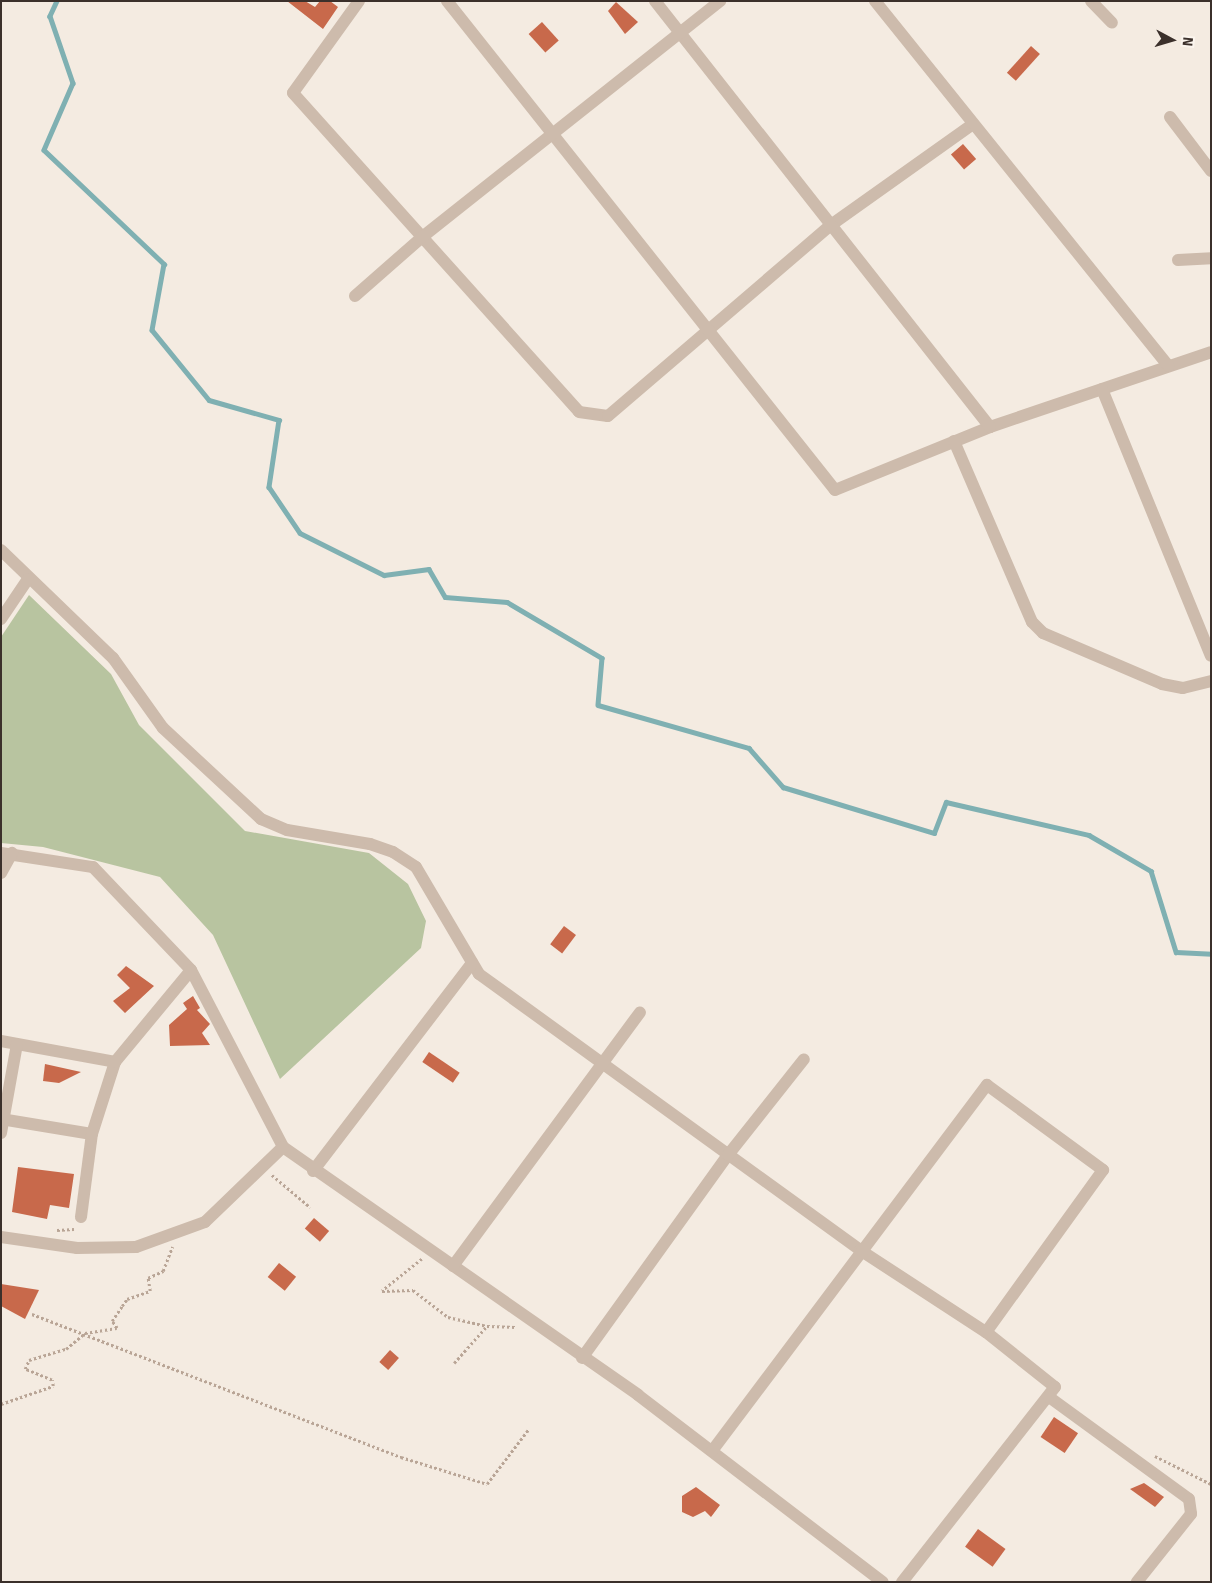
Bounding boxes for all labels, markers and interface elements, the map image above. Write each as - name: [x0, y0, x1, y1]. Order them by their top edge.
- north arrow: [1147, 15, 1197, 65]
- text: N: [1178, 36, 1196, 47]

